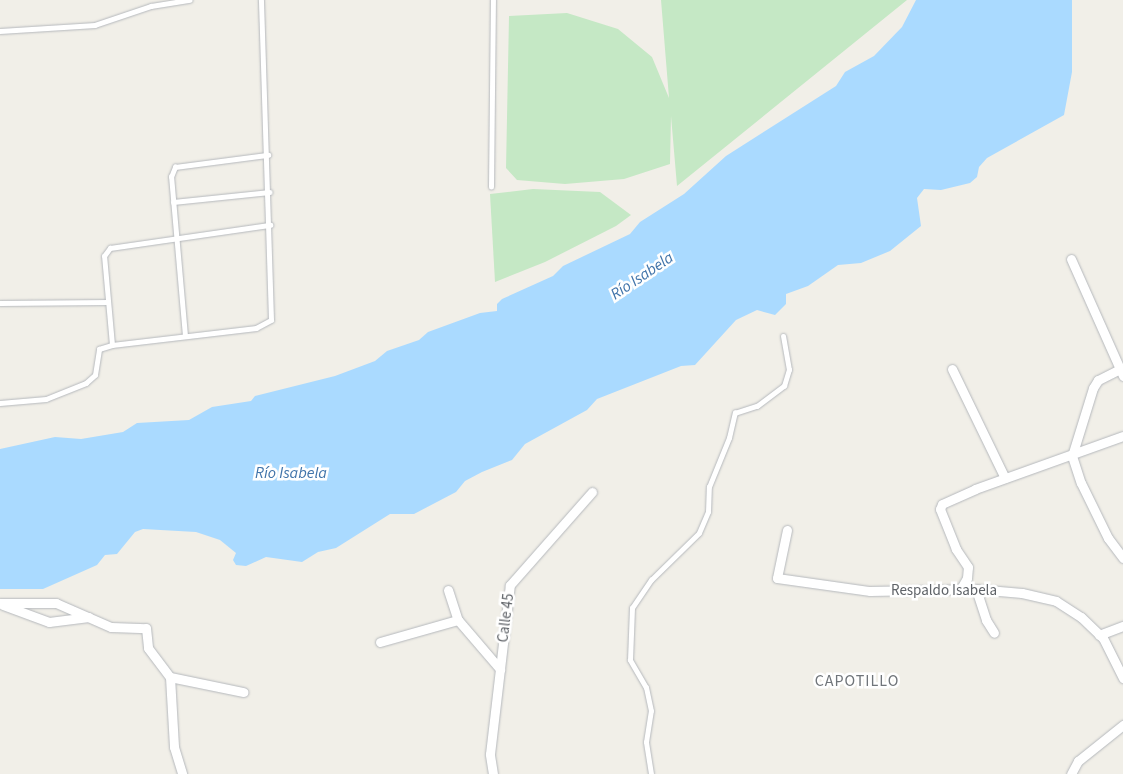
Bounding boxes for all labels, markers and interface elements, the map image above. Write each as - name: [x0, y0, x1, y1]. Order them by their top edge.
- water label: Río Isabela: [607, 248, 677, 304]
- water label: Río Isabela: [255, 463, 327, 483]
- street label: Respaldo Isabela: [891, 582, 997, 600]
- street label: Calle 45: [494, 593, 518, 643]
- district label: CAPOTILLO: [814, 671, 900, 691]

